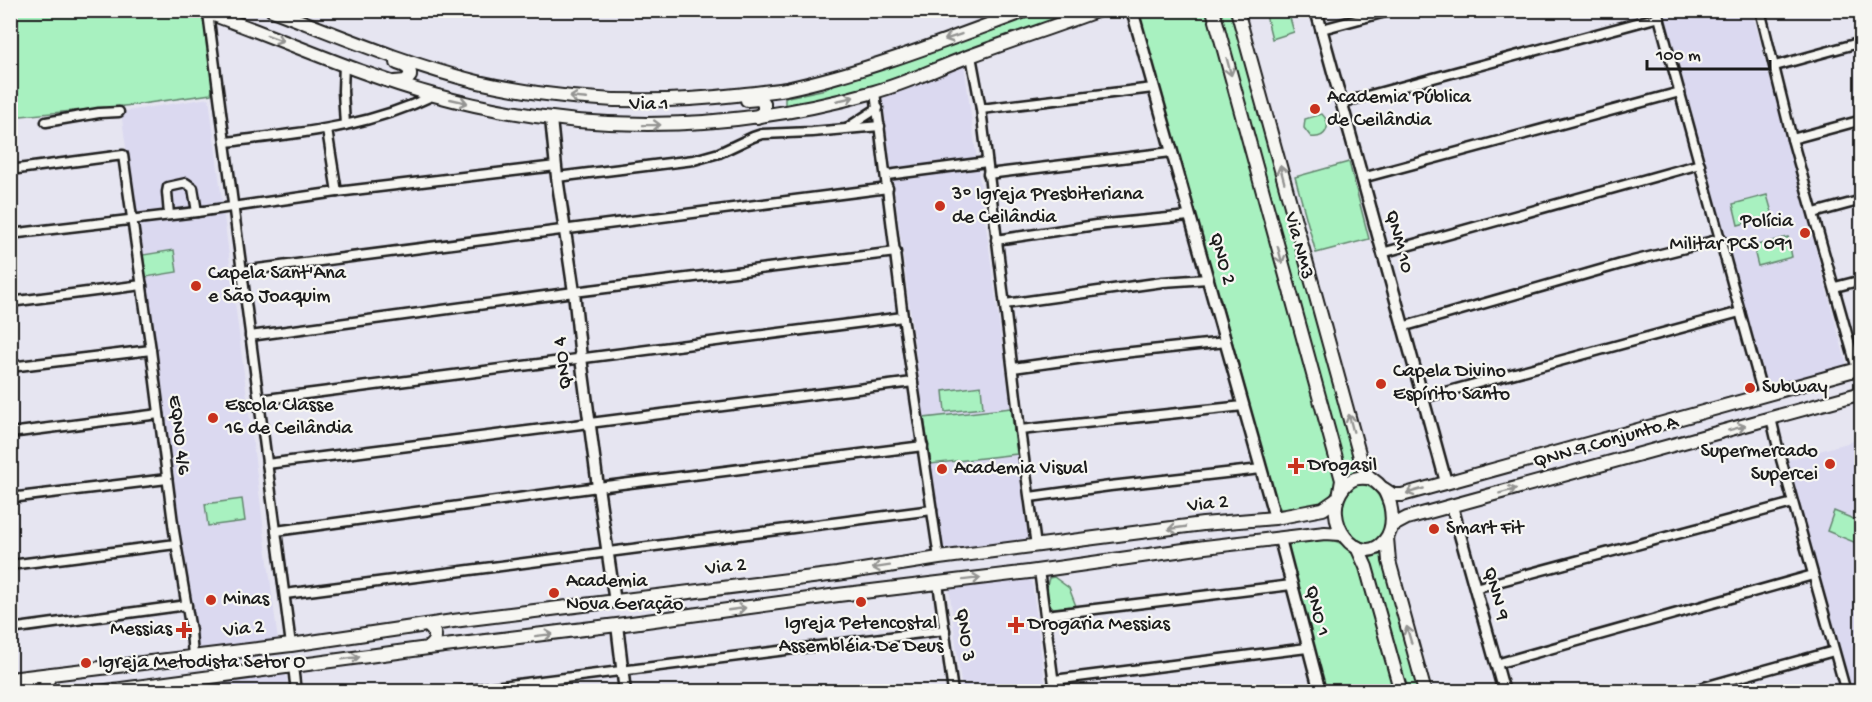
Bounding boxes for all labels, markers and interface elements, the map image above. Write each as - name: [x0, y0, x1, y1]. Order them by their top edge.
- one-way arrow: [944, 32, 963, 43]
- one-way arrow: [265, 33, 284, 44]
- scale bar: [1647, 33, 1770, 71]
- text: 100 m: [1655, 46, 1701, 67]
- one-way arrow: [1223, 57, 1235, 76]
- place label: Academia Pública de Ceilândia: [1327, 87, 1472, 133]
- one-way arrow: [568, 92, 588, 103]
- one-way arrow: [835, 93, 854, 104]
- street label: Via 1: [628, 94, 669, 117]
- one-way arrow: [449, 95, 468, 107]
- marker: Academia Pública de Ceilândia: [1308, 102, 1322, 116]
- one-way arrow: [642, 119, 662, 131]
- one-way arrow: [1276, 165, 1288, 184]
- place label: 3º Igreja Presbiteriana de Ceilândia: [951, 184, 1144, 230]
- marker: 3º Igreja Presbiteriana de Ceilândia: [933, 199, 947, 213]
- street label: QNM 10: [1379, 208, 1417, 276]
- street label: Via NM3: [1278, 209, 1318, 282]
- place label: Polícia Militar PCS 091: [1670, 211, 1794, 257]
- marker: Polícia Militar PCS 091: [1798, 226, 1812, 240]
- street label: QNO 2: [1203, 230, 1239, 288]
- one-way arrow: [1275, 245, 1286, 264]
- place label: Capela Sant'Ana e São Joaquim: [208, 263, 347, 309]
- marker: Capela Sant'Ana e São Joaquim: [189, 279, 203, 293]
- street label: QNO 4: [549, 335, 579, 391]
- place label: Capela Divino Espírito Santo: [1393, 361, 1510, 407]
- marker: Capela Divino Espírito Santo: [1374, 377, 1388, 391]
- place label: Subway: [1762, 377, 1828, 400]
- marker: Subway: [1743, 381, 1757, 395]
- street label: EQNO 4/6: [162, 394, 194, 477]
- place label: Escola Classe 16 de Ceilândia: [224, 395, 353, 441]
- marker: Escola Classe 16 de Ceilândia: [206, 411, 220, 425]
- street label: QNN 9 Conjunto A: [1531, 411, 1682, 475]
- one-way arrow: [1344, 414, 1356, 433]
- one-way arrow: [1727, 421, 1746, 433]
- place label: Supermercado Supercei: [1700, 441, 1818, 487]
- place label: Drogasil: [1306, 455, 1377, 478]
- marker: Supermercado Supercei: [1823, 457, 1837, 471]
- place label: Academia Visual: [954, 458, 1088, 481]
- marker: Drogasil: [1289, 459, 1303, 473]
- marker: Academia Visual: [935, 462, 949, 476]
- one-way arrow: [1499, 485, 1518, 496]
- one-way arrow: [1406, 486, 1425, 497]
- street label: Via 2: [1185, 491, 1230, 519]
- place label: Smart Fit: [1446, 518, 1525, 541]
- one-way arrow: [1168, 522, 1187, 533]
- marker: Smart Fit: [1427, 522, 1441, 536]
- street label: Via 2: [703, 554, 748, 582]
- one-way arrow: [872, 562, 891, 573]
- street label: QNN 9: [1476, 565, 1514, 623]
- place label: Academia Nova Geração: [566, 571, 684, 617]
- one-way arrow: [962, 573, 982, 584]
- street label: QNO 1: [1298, 583, 1334, 639]
- marker: Academia Nova Geração: [547, 586, 561, 600]
- place label: Minas: [223, 589, 270, 612]
- marker: Minas: [204, 593, 218, 607]
- marker: Igreja Petencostal Assembléia De Deus: [854, 595, 868, 609]
- one-way arrow: [727, 603, 747, 614]
- street label: QNO 3: [949, 607, 979, 663]
- place label: Igreja Petencostal Assembléia De Deus: [779, 613, 944, 659]
- place label: Drogaria Messias: [1026, 614, 1171, 637]
- street label: Via 2: [221, 616, 266, 644]
- marker: Drogaria Messias: [1009, 618, 1023, 632]
- place label: Messias: [110, 619, 173, 642]
- marker: Messias: [177, 623, 191, 637]
- one-way arrow: [1403, 626, 1415, 645]
- one-way arrow: [534, 629, 554, 640]
- place label: Igreja Metodista Setor O: [98, 652, 305, 675]
- one-way arrow: [340, 653, 360, 664]
- marker: Igreja Metodista Setor O: [79, 656, 93, 670]

